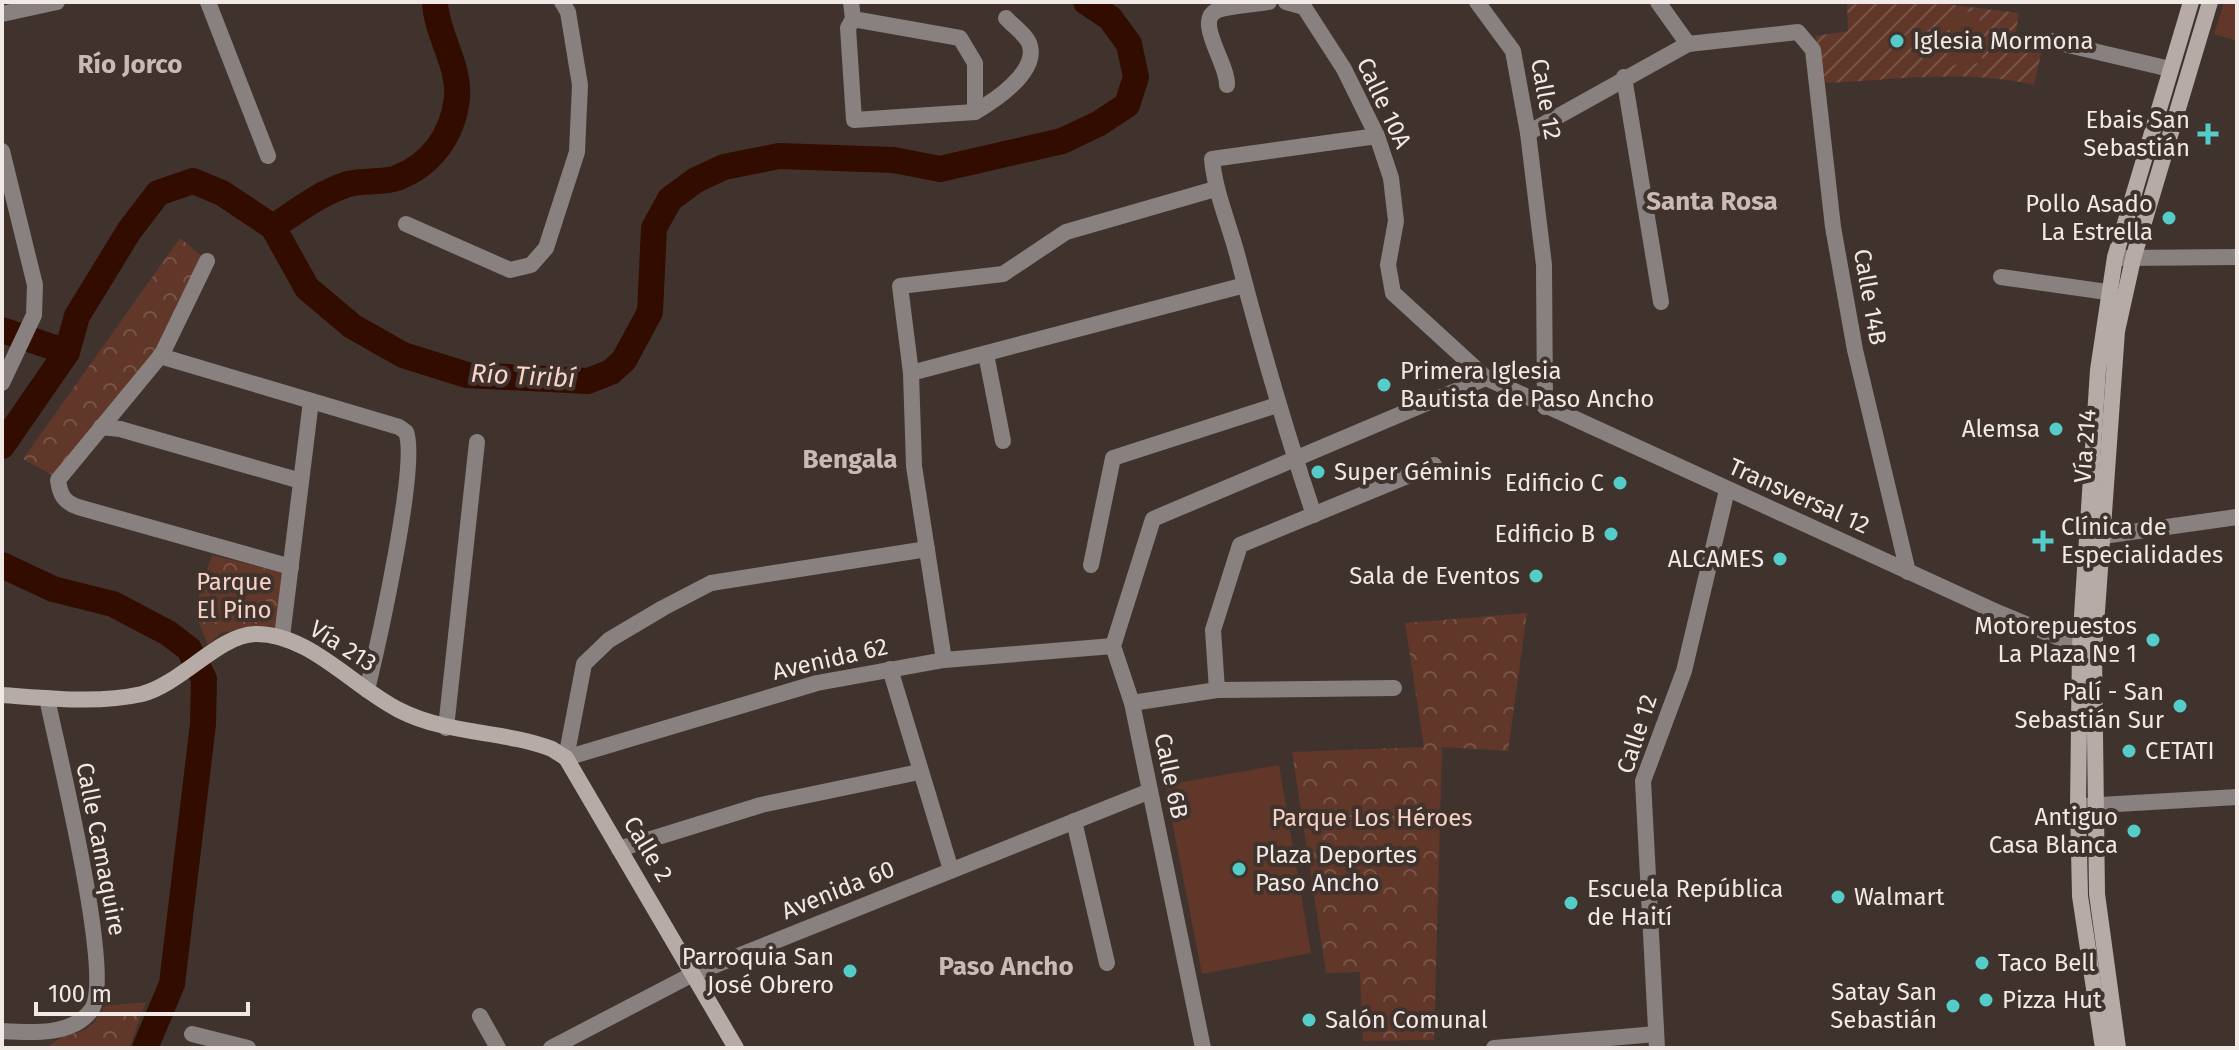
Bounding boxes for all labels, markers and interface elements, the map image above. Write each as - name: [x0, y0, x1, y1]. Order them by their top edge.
- place label: Iglesia Mormona: [1913, 27, 2094, 55]
- marker: Iglesia Mormona: [1888, 32, 1906, 50]
- district label: Río Jorco: [78, 49, 182, 80]
- street label: Calle 10A: [1351, 53, 1417, 153]
- street label: Calle 12: [1525, 56, 1567, 142]
- place label: Ebais San Sebastián: [2083, 106, 2190, 162]
- marker: Ebais San Sebastián: [2197, 123, 2219, 145]
- district label: Santa Rosa: [1646, 186, 1778, 217]
- place label: Pollo Asado La Estrella: [2025, 190, 2153, 246]
- marker: Pollo Asado La Estrella: [2160, 209, 2178, 227]
- street label: Calle 14B: [1848, 247, 1892, 347]
- place label: Primera Iglesia Bautista de Paso Ancho: [1400, 357, 1654, 413]
- water label: Río Tiribí: [470, 358, 578, 394]
- marker: Primera Iglesia Bautista de Paso Ancho: [1375, 376, 1393, 394]
- street label: Vía 214: [2068, 408, 2102, 484]
- place label: Alemsa: [1962, 415, 2040, 443]
- marker: Alemsa: [2047, 420, 2065, 438]
- district label: Bengala: [803, 444, 897, 475]
- street label: Transversal 12: [1724, 452, 1874, 540]
- place label: Super Géminis: [1334, 458, 1492, 486]
- marker: Super Géminis: [1309, 463, 1327, 481]
- place label: Edificio C: [1505, 469, 1604, 497]
- marker: Edificio C: [1611, 474, 1629, 492]
- place label: Clínica de Especialidades: [2061, 513, 2223, 569]
- place label: Edificio B: [1495, 520, 1595, 548]
- marker: Edificio B: [1602, 525, 1620, 543]
- marker: Clínica de Especialidades: [2032, 530, 2054, 552]
- place label: ALCAMES: [1668, 545, 1764, 573]
- marker: ALCAMES: [1771, 550, 1789, 568]
- place label: Sala de Eventos: [1349, 562, 1520, 590]
- marker: Sala de Eventos: [1527, 567, 1545, 585]
- park label: Parque El Pino: [196, 568, 272, 624]
- place label: Motorepuestos La Plaza Nº 1: [1974, 612, 2137, 668]
- street label: Vía 213: [304, 615, 382, 677]
- marker: Motorepuestos La Plaza Nº 1: [2144, 631, 2162, 649]
- street label: Avenida 62: [770, 632, 890, 686]
- place label: Palí - San Sebastián Sur: [2015, 678, 2165, 734]
- street label: Calle 12: [1611, 691, 1663, 777]
- marker: Palí - San Sebastián Sur: [2171, 697, 2189, 715]
- street label: Calle 6B: [1148, 731, 1194, 821]
- place label: CETATI: [2145, 737, 2215, 765]
- marker: CETATI: [2120, 742, 2138, 760]
- street label: Calle Camaquire: [70, 760, 132, 938]
- place label: Antiguo Casa Blanca: [1989, 803, 2118, 859]
- park label: Parque Los Héroes: [1271, 804, 1473, 832]
- street label: Calle 2: [618, 811, 678, 887]
- marker: Antiguo Casa Blanca: [2125, 822, 2143, 840]
- place label: Plaza Deportes Paso Ancho: [1255, 841, 1417, 897]
- street label: Avenida 60: [777, 855, 899, 925]
- marker: Plaza Deportes Paso Ancho: [1230, 860, 1248, 878]
- place label: Escuela República de Haití: [1587, 875, 1783, 931]
- place label: Walmart: [1854, 883, 1945, 911]
- marker: Walmart: [1829, 888, 1847, 906]
- marker: Escuela República de Haití: [1562, 894, 1580, 912]
- place label: Parroquia San José Obrero: [682, 943, 834, 999]
- place label: Taco Bell: [1998, 949, 2095, 977]
- district label: Paso Ancho: [938, 951, 1074, 982]
- marker: Taco Bell: [1973, 954, 1991, 972]
- marker: Parroquia San José Obrero: [841, 962, 859, 980]
- scale bar: [36, 966, 248, 1016]
- place label: Satay San Sebastián: [1830, 978, 1937, 1034]
- text: 100 m: [48, 980, 112, 1008]
- place label: Pizza Hut: [2002, 986, 2102, 1014]
- marker: Pizza Hut: [1977, 991, 1995, 1009]
- marker: Satay San Sebastián: [1944, 997, 1962, 1015]
- place label: Salón Comunal: [1325, 1006, 1488, 1034]
- marker: Salón Comunal: [1300, 1011, 1318, 1029]

